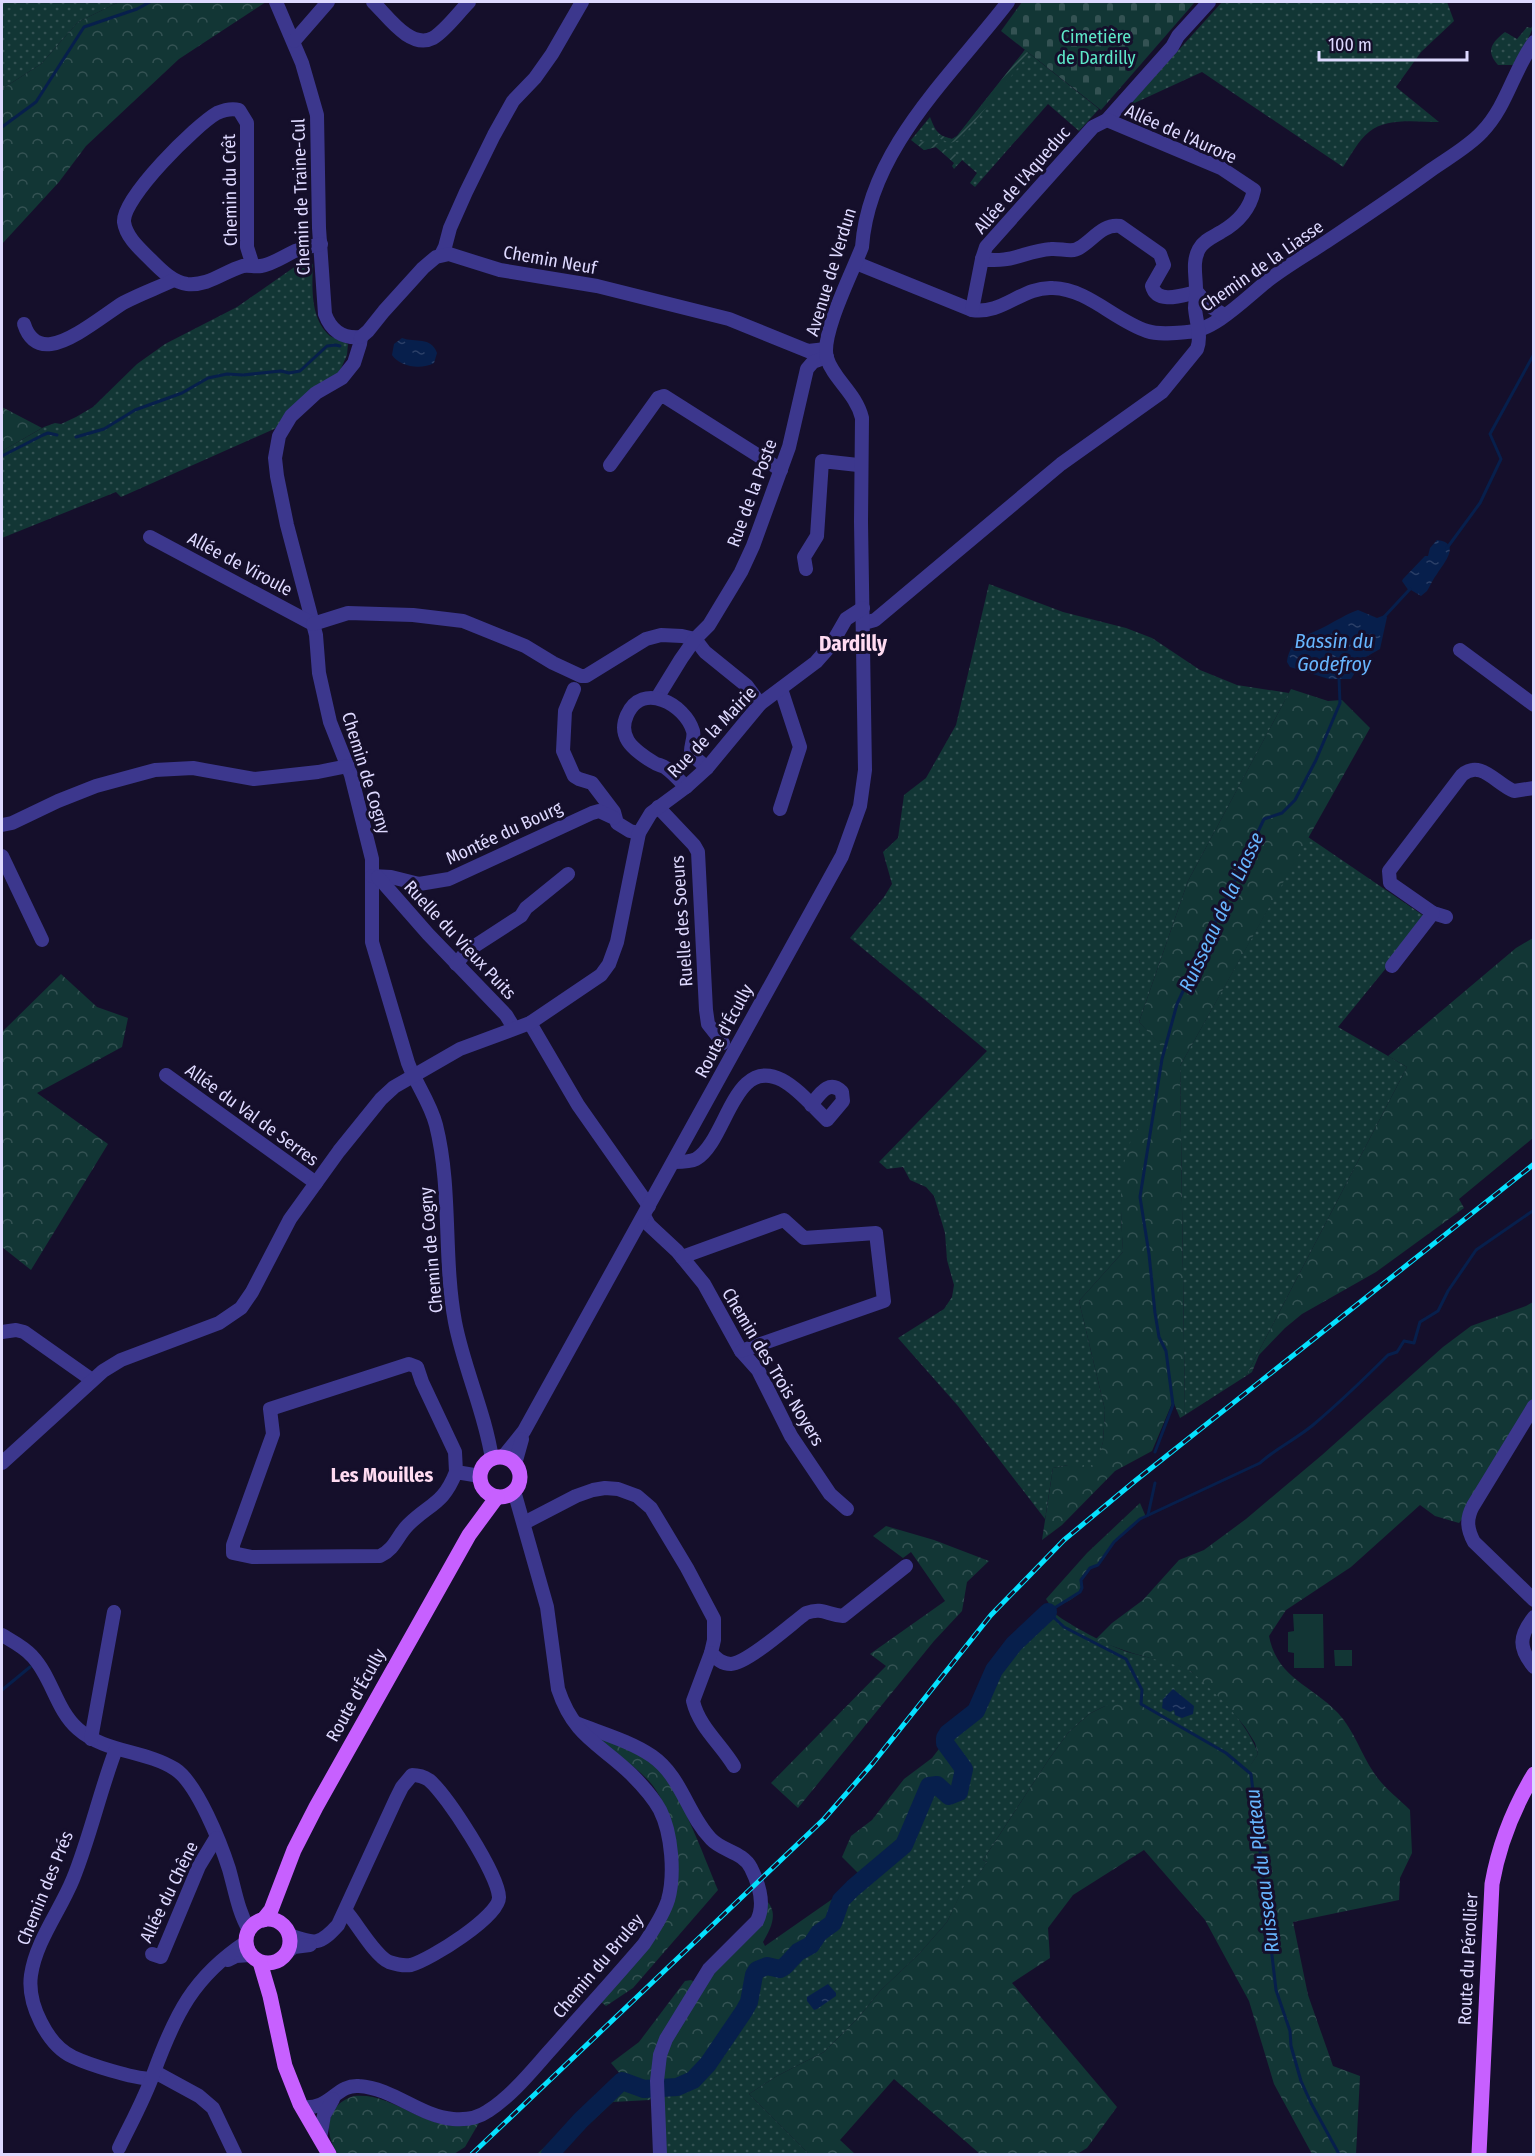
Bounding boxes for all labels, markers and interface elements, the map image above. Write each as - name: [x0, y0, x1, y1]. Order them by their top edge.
- scale bar: [1319, 24, 1468, 62]
- park label: Cimetière de Dardilly: [1056, 26, 1136, 69]
- text: 100 m: [1328, 34, 1372, 56]
- street label: Allée de l'Aurore: [1122, 100, 1240, 169]
- street label: Chemin de Traine-Cul: [287, 118, 315, 276]
- street label: Allée de l'Aqueduc: [969, 121, 1075, 238]
- street label: Chemin du Crêt: [218, 134, 242, 246]
- street label: Avenue de Verdun: [801, 205, 861, 339]
- street label: Chemin de la Liasse: [1196, 215, 1328, 317]
- street label: Chemin Neuf: [502, 241, 600, 279]
- street label: Rue de la Poste: [722, 436, 782, 550]
- street label: Allée de Viroule: [184, 527, 296, 601]
- water label: Bassin du Godefroy: [1294, 629, 1374, 676]
- district label: Dardilly: [819, 631, 888, 657]
- street label: Rue de la Mairie: [663, 682, 761, 782]
- street label: Chemin de Cogny: [337, 709, 395, 837]
- street label: Montée du Bourg: [442, 796, 566, 870]
- water label: Ruisseau de la Liasse: [1174, 828, 1269, 995]
- street label: Ruelle des Soeurs: [666, 854, 698, 987]
- street label: Ruelle du Vieux Puits: [399, 876, 521, 1004]
- street label: Route d'Écully: [689, 980, 758, 1082]
- street label: Allée du Val de Serres: [181, 1059, 323, 1171]
- street label: Chemin de Cogny: [415, 1186, 447, 1314]
- street label: Chemin des Trois Noyers: [717, 1284, 829, 1450]
- district label: Les Mouilles: [331, 1463, 433, 1487]
- street label: Route d'Écully: [321, 1644, 391, 1745]
- water label: Ruisseau du Plateau: [1240, 1788, 1284, 1954]
- street label: Chemin des Prés: [12, 1827, 78, 1948]
- street label: Allée du Chêne: [135, 1838, 203, 1946]
- street label: Route du Pérollier: [1454, 1891, 1482, 2026]
- street label: Chemin du Bruley: [548, 1909, 648, 2023]

